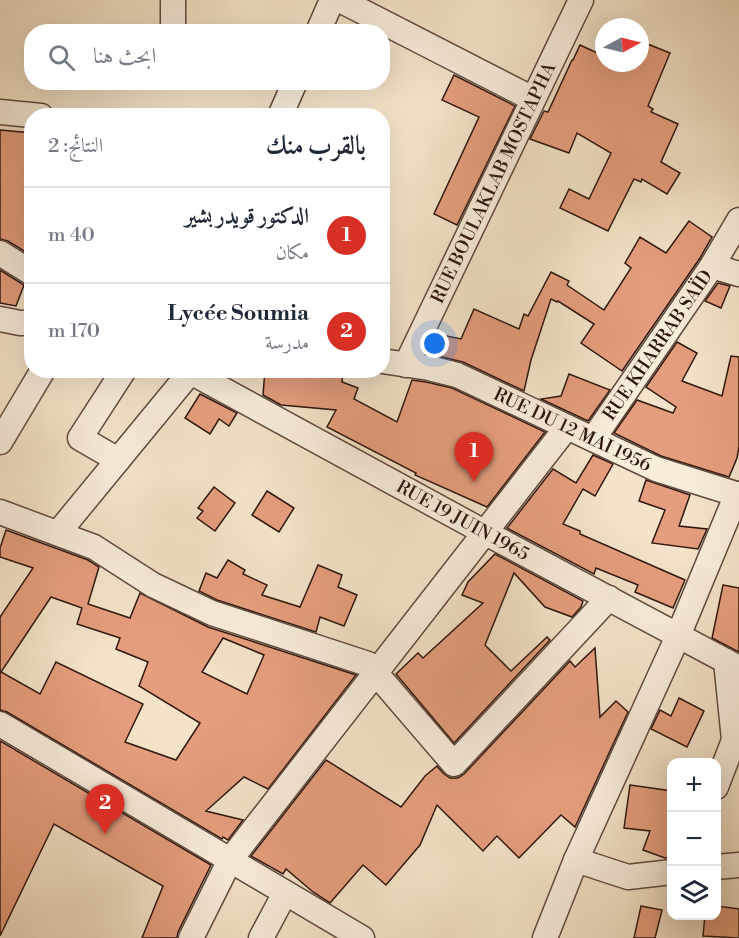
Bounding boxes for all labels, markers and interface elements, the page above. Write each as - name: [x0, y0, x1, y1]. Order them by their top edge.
- north arrow: [595, 18, 649, 72]
- search box: [24, 24, 390, 90]
- icon: search: [45, 41, 78, 74]
- text: ابحث هنا: [93, 43, 156, 70]
- street label: RUE BOULAKLAB MOSTAPHA: [426, 58, 562, 307]
- text: بالقرب منك: [266, 130, 366, 162]
- text: النتائج: 2: [48, 134, 103, 159]
- text: الدكتور قويدر بشير: [185, 203, 309, 230]
- text: 40 m: [48, 223, 95, 248]
- text: 1: [342, 223, 351, 248]
- text: مكان: [275, 241, 309, 266]
- street label: RUE KHARRAB SAÏD: [598, 266, 718, 425]
- text: Lycée Soumia: [167, 300, 309, 327]
- text: 170 m: [48, 319, 100, 344]
- text: 2: [340, 319, 353, 344]
- your location: [420, 329, 449, 358]
- text: مدرسة: [265, 331, 309, 356]
- street label: RUE DU 12 MAI 1956: [490, 383, 655, 477]
- pin: 1: [454, 432, 494, 482]
- street label: RUE 19 JUIN 1965: [392, 475, 533, 566]
- map controls: [667, 758, 721, 920]
- button: +: [667, 758, 721, 812]
- pin: 2: [86, 784, 124, 834]
- button: −: [667, 812, 721, 866]
- button: layers: [667, 866, 721, 920]

